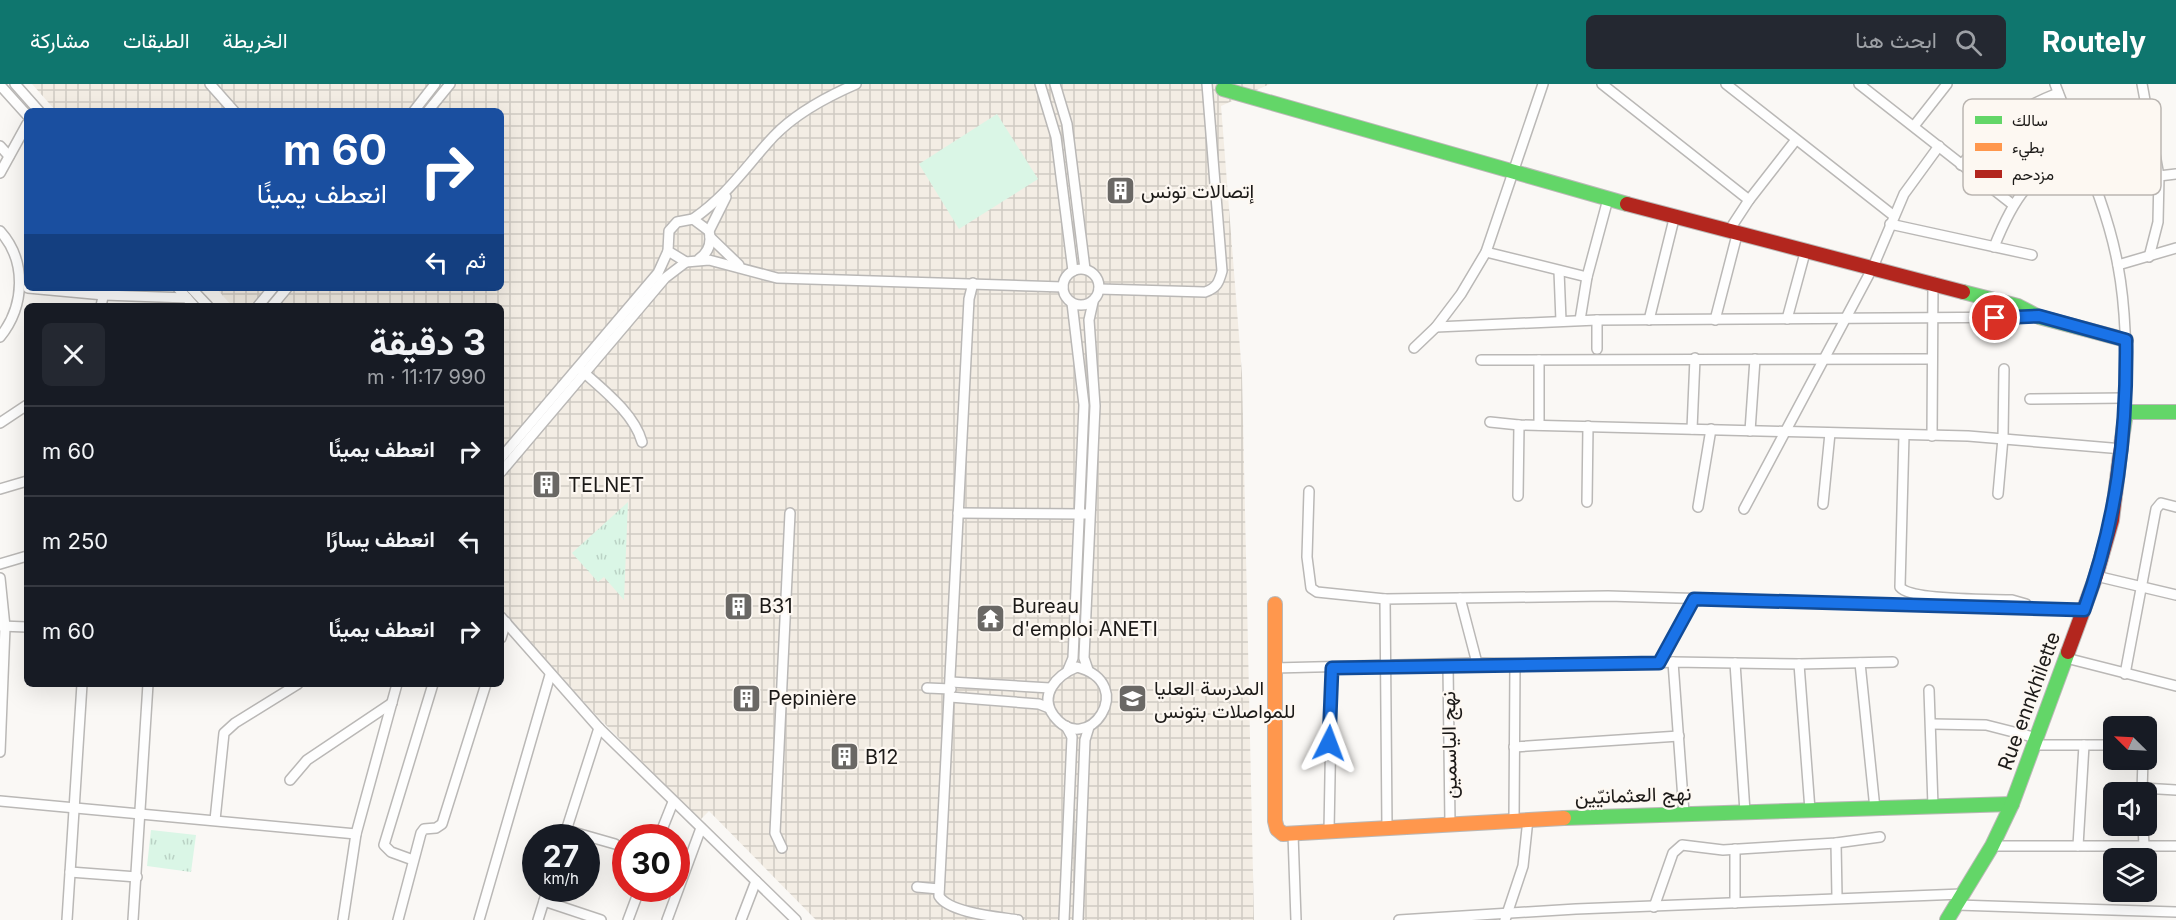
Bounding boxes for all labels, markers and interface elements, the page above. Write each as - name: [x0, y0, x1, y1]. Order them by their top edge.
- search box: [1586, 15, 2006, 69]
- text: Routely: [2042, 25, 2146, 59]
- icon: search: [1952, 26, 1985, 59]
- text: ابحث هنا: [1855, 27, 1937, 53]
- text: مشاركة: [30, 28, 90, 53]
- text: الطبقات: [123, 28, 190, 53]
- text: الخريطة: [223, 28, 288, 53]
- legend: [1963, 99, 2161, 195]
- text: سالك: [2012, 110, 2048, 130]
- text: 60 m: [283, 124, 387, 175]
- icon: right: [408, 132, 486, 210]
- text: بطيء: [2012, 137, 2044, 161]
- text: مزدحم: [2012, 164, 2054, 185]
- building icon: إتصالات تونس: [1104, 175, 1136, 207]
- text: انعطف يمينًا: [257, 177, 387, 210]
- place label: إتصالات تونس: [1141, 179, 1255, 204]
- icon: left: [420, 246, 453, 279]
- text: ثم: [465, 247, 486, 273]
- pin: [1969, 292, 2020, 343]
- icon: arrive: [1978, 301, 2011, 334]
- text: 3 دقيقة: [369, 320, 486, 364]
- button: close: [42, 323, 105, 386]
- text: 990 m · 11:17: [367, 365, 486, 389]
- icon: right: [453, 435, 486, 468]
- text: انعطف يمينًا: [328, 436, 435, 462]
- text: 60 m: [42, 438, 95, 464]
- building icon: TELNET: [531, 469, 563, 501]
- place label: TELNET: [568, 473, 644, 497]
- icon: left: [453, 525, 486, 558]
- text: انعطف يسارًا: [326, 526, 435, 552]
- text: 250 m: [42, 528, 108, 554]
- building icon: B31: [722, 590, 754, 622]
- place label: B31: [759, 594, 793, 618]
- place label: Bureau d'emploi ANETI: [1012, 594, 1158, 641]
- temple icon: Bureau d'emploi ANETI: [975, 602, 1007, 634]
- icon: right: [453, 615, 486, 648]
- text: انعطف يمينًا: [328, 616, 435, 642]
- text: 60 m: [42, 618, 95, 644]
- street label: Rue ennkhilette: [1993, 629, 2065, 773]
- place label: المدرسة العليا للمواصلات بتونس: [1154, 676, 1295, 724]
- building icon: Pepinière: [731, 682, 763, 714]
- school or university icon: المدرسة العليا للمواصلات بتونس: [1117, 683, 1149, 715]
- place label: Pepinière: [768, 686, 857, 710]
- street label: نهج الياسمين: [1436, 691, 1464, 799]
- position arrow: [1297, 711, 1361, 775]
- north arrow: [2103, 716, 2157, 770]
- map controls: [2103, 716, 2157, 902]
- building icon: B12: [828, 741, 860, 773]
- place label: B12: [865, 745, 898, 769]
- street label: نهج العثمانيّين: [1574, 781, 1692, 811]
- button: sound: [2103, 782, 2157, 836]
- speed limit sign: 30: [612, 824, 690, 902]
- text: 27: [543, 838, 579, 874]
- button: layers: [2103, 848, 2157, 902]
- text: km/h: [543, 869, 579, 888]

